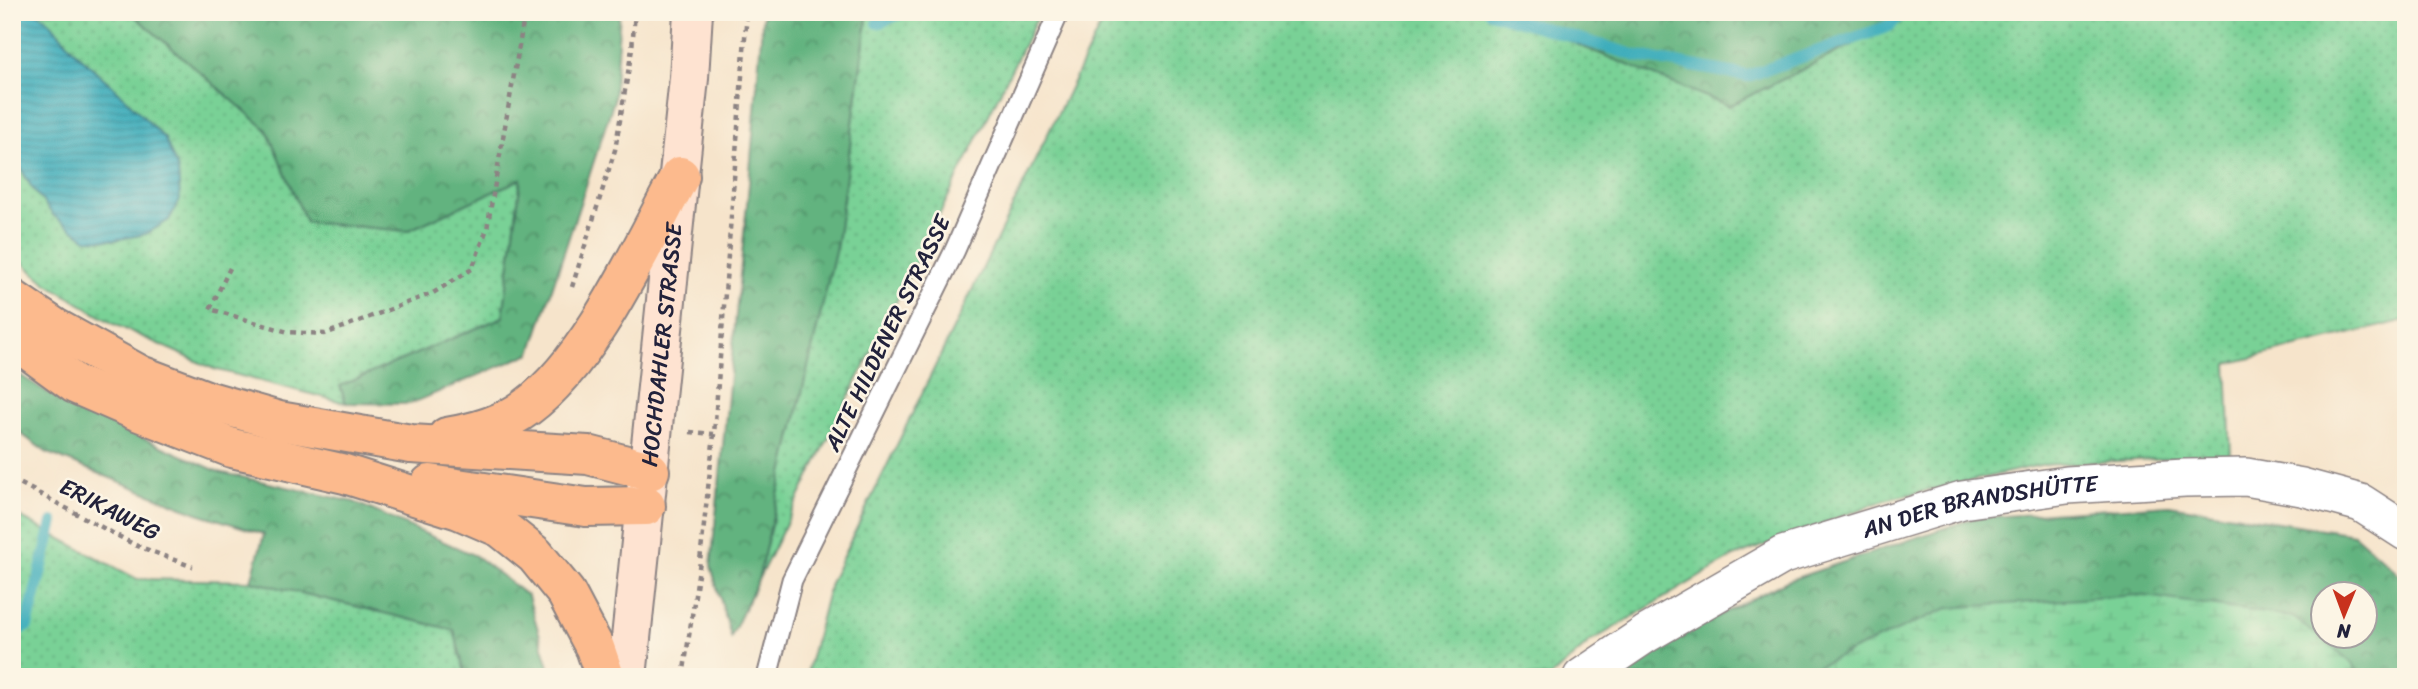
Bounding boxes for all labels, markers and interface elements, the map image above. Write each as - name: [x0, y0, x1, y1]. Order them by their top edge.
- street label: ALTE HILDENER STRASSE: [812, 207, 963, 459]
- street label: HOCHDAHLER STRASSE: [629, 220, 695, 469]
- street label: AN DER BRANDSHÜTTE: [1856, 463, 2100, 551]
- street label: ERIKAWEG: [52, 467, 168, 553]
- north arrow: [2310, 580, 2380, 650]
- text: N: [2336, 615, 2352, 648]

